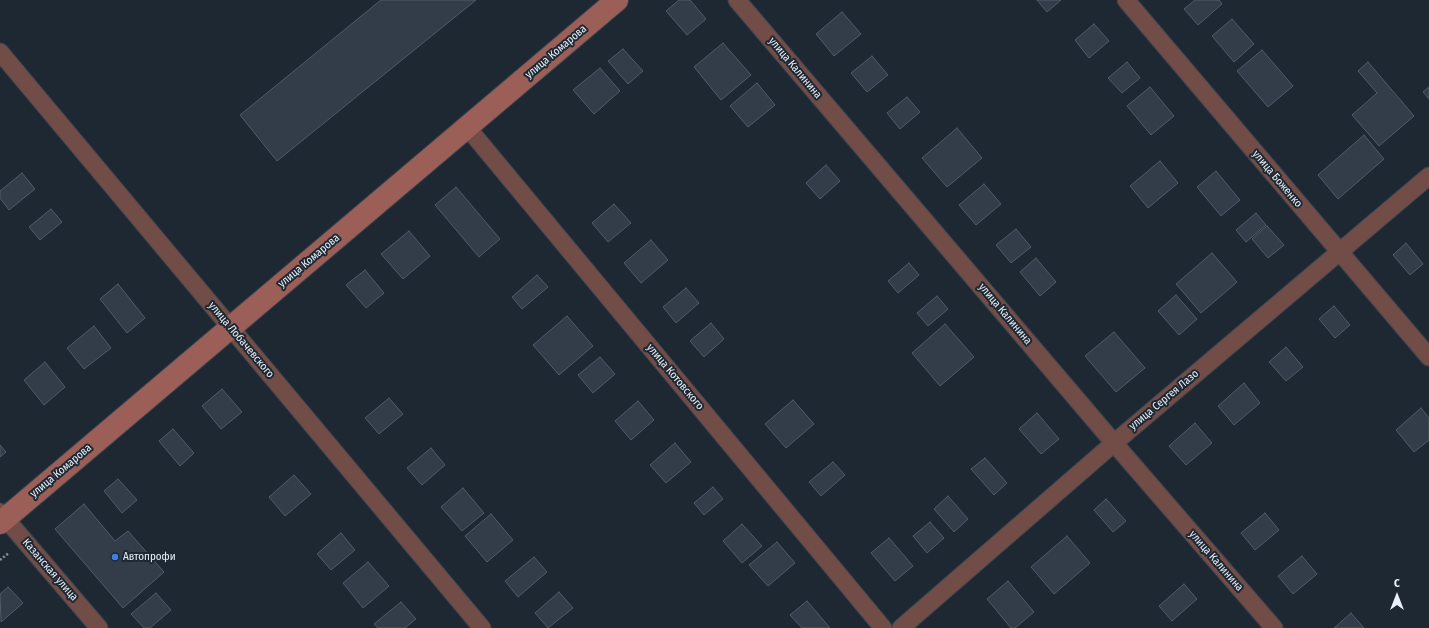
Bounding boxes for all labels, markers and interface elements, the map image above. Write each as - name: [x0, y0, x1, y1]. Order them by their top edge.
- street label: улица Комарова: [523, 22, 589, 82]
- street label: улица Калинина: [766, 35, 824, 101]
- street label: улица Боженко: [1249, 148, 1305, 210]
- street label: улица Комарова: [276, 231, 342, 291]
- street label: улица Калинина: [976, 281, 1034, 347]
- street label: улица Лобачевского: [205, 299, 277, 381]
- street label: улица Котовского: [644, 341, 706, 413]
- street label: улица Сергея Лазо: [1127, 367, 1201, 433]
- street label: улица Комарова: [28, 441, 94, 501]
- street label: улица Калинина: [1186, 528, 1246, 594]
- street label: Казанская улица: [19, 536, 81, 604]
- place label: Автопрофи: [123, 550, 176, 564]
- marker: Автопрофи: [110, 552, 120, 562]
- north arrow: [1377, 576, 1417, 616]
- text: С: [1394, 577, 1400, 590]

